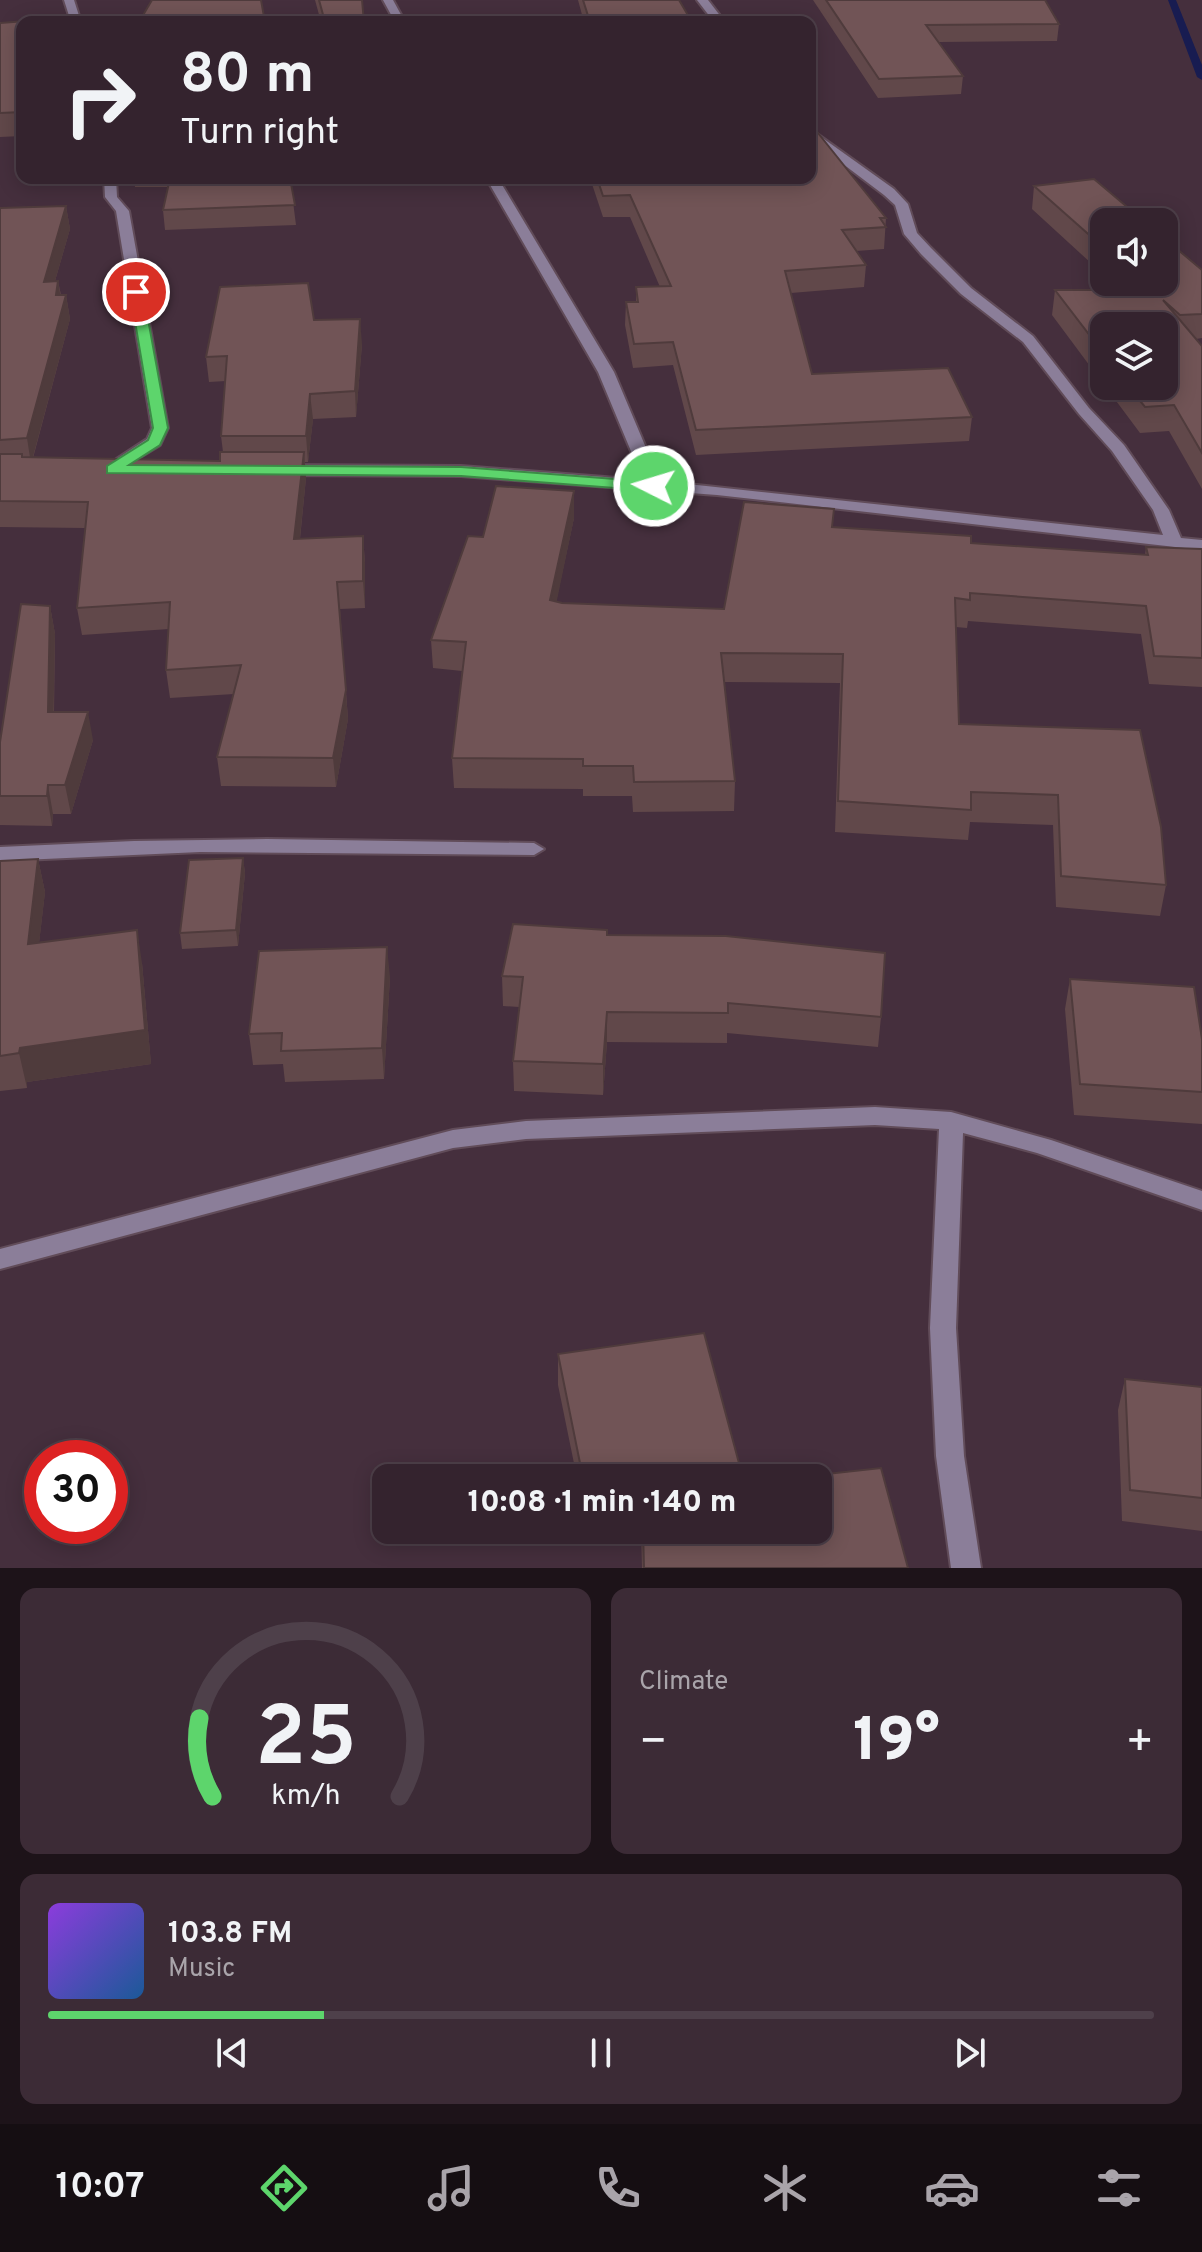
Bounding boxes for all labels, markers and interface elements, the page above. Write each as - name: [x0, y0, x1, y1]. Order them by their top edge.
- text: 80 m: [180, 42, 314, 112]
- icon: right: [48, 48, 152, 152]
- text: Turn right: [180, 111, 339, 157]
- map controls: [1090, 208, 1178, 400]
- button: sound: [1090, 208, 1178, 296]
- pin: [102, 258, 170, 326]
- icon: arrive: [114, 270, 158, 314]
- button: layers: [1090, 312, 1178, 400]
- position arrow: [612, 444, 696, 528]
- speed limit sign: 30: [24, 1440, 128, 1544]
- text: 10:08 · 1 min · 140 m: [468, 1485, 736, 1522]
- text: Climate: [639, 1666, 728, 1699]
- text: 25: [255, 1690, 356, 1795]
- text: 19°: [853, 1706, 940, 1782]
- text: −: [639, 1716, 667, 1772]
- text: +: [1126, 1716, 1154, 1772]
- text: km/h: [271, 1779, 340, 1815]
- text: 103.8 FM: [168, 1916, 292, 1953]
- text: Music: [168, 1953, 235, 1986]
- icon: previous: [210, 2031, 254, 2075]
- icon: pause: [579, 2031, 623, 2075]
- icon: next: [948, 2031, 992, 2075]
- icon: directions: [256, 2160, 312, 2216]
- icon: music: [423, 2160, 479, 2216]
- icon: phone: [590, 2160, 646, 2216]
- icon: climate: [757, 2160, 813, 2216]
- icon: car: [924, 2160, 980, 2216]
- icon: filters: [1091, 2160, 1147, 2216]
- text: 10:07: [55, 2165, 145, 2211]

